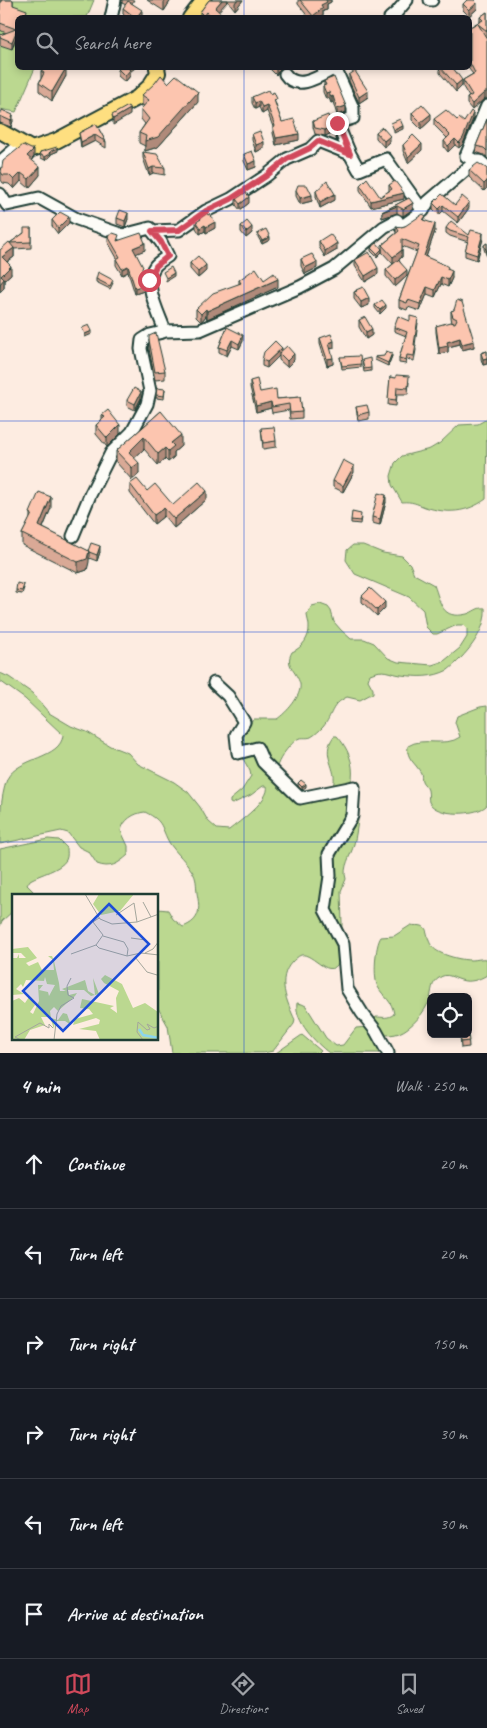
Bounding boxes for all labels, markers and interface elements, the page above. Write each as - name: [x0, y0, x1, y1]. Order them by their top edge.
- search box: [15, 15, 472, 70]
- icon: search: [33, 29, 61, 57]
- text: Search here: [73, 31, 150, 55]
- route end: [326, 112, 349, 135]
- route start: [138, 269, 161, 292]
- inset map: [12, 894, 159, 1040]
- map controls: [427, 993, 472, 1038]
- button: locate: [427, 993, 472, 1038]
- text: 4 min: [20, 1073, 60, 1099]
- text: Walk · 250 m: [395, 1076, 467, 1096]
- icon: ahead: [20, 1150, 48, 1178]
- text: Continue: [67, 1152, 124, 1176]
- text: 20 m: [440, 1154, 467, 1174]
- icon: left: [20, 1240, 48, 1268]
- text: Turn left: [67, 1242, 122, 1266]
- text: 20 m: [440, 1244, 467, 1264]
- icon: right: [20, 1330, 48, 1358]
- text: Turn right: [67, 1332, 134, 1356]
- text: 150 m: [433, 1334, 467, 1354]
- icon: right: [20, 1420, 48, 1448]
- text: Turn right: [67, 1422, 134, 1446]
- text: 30 m: [440, 1424, 467, 1444]
- icon: left: [20, 1510, 48, 1538]
- text: Turn left: [67, 1512, 122, 1536]
- text: 30 m: [440, 1514, 467, 1534]
- icon: arrive: [20, 1600, 48, 1628]
- text: Arrive at destination: [67, 1602, 203, 1626]
- tab: Map: [64, 1670, 92, 1717]
- tab: Directions: [219, 1670, 268, 1717]
- tab: Saved: [395, 1670, 423, 1717]

